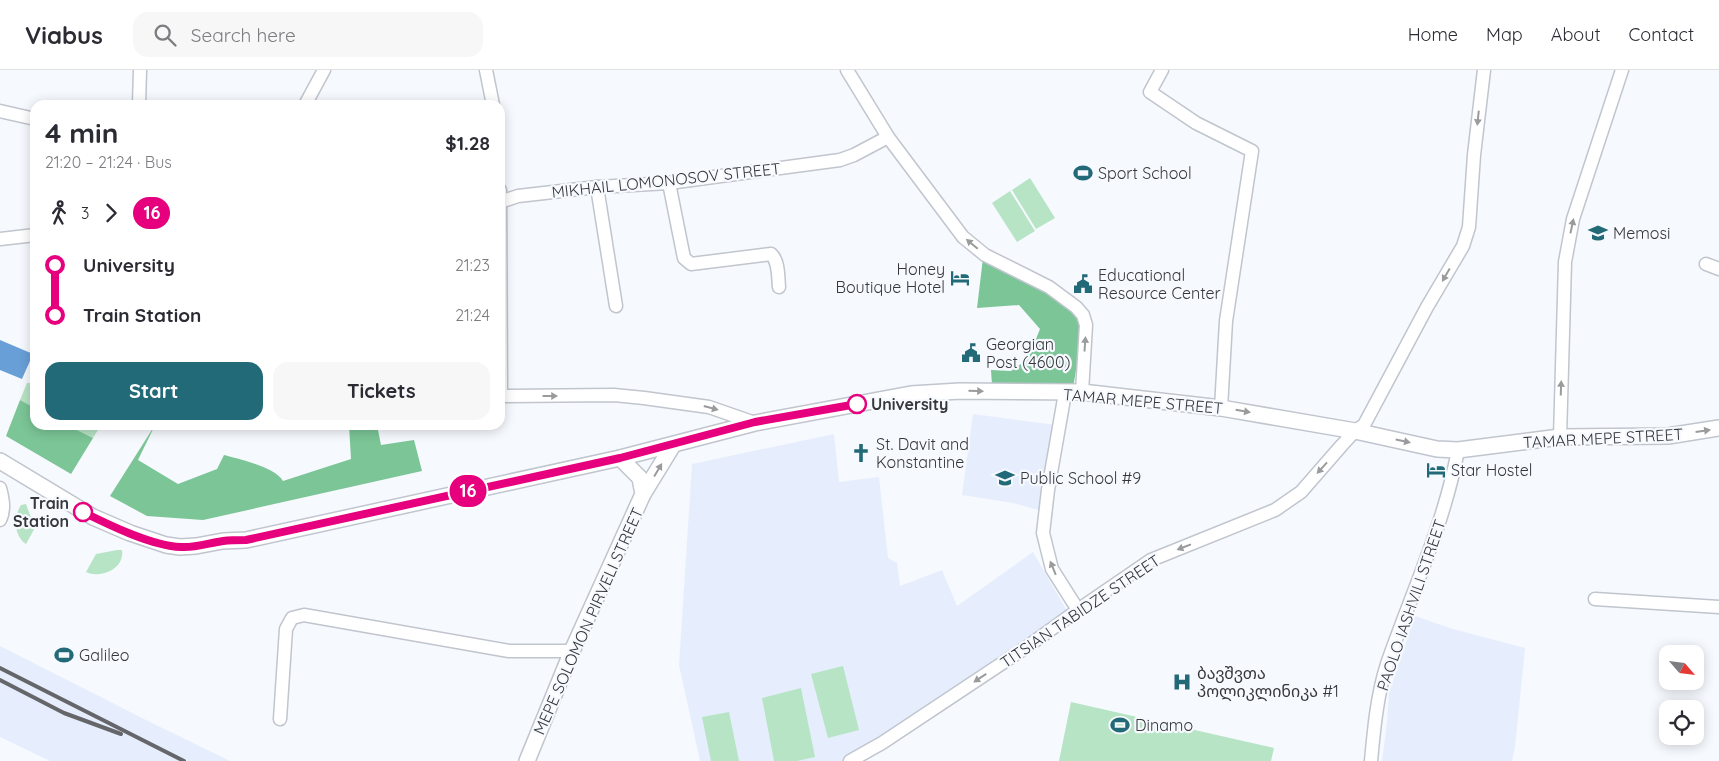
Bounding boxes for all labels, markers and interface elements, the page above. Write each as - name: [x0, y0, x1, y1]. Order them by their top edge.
- search box: [133, 12, 483, 57]
- text: Viabus: [25, 20, 103, 50]
- icon: search: [151, 21, 179, 49]
- text: Search here: [191, 23, 296, 47]
- text: Home: [1408, 23, 1458, 46]
- text: Map: [1486, 23, 1523, 46]
- text: About: [1551, 23, 1601, 46]
- text: Contact: [1629, 23, 1694, 46]
- one-way arrow: [1474, 111, 1482, 127]
- text: 4 min: [45, 115, 118, 150]
- text: $1.28: [445, 131, 490, 155]
- text: 21:20 – 21:24 · Bus: [45, 152, 172, 172]
- street label: MIKHAIL LOMONOSOV STREET: [551, 158, 782, 202]
- sports icon: Sport School: [1072, 162, 1094, 184]
- place label: Sport School: [1098, 163, 1192, 183]
- icon: walk: [45, 199, 73, 227]
- icon: forward: [97, 199, 125, 227]
- text: 16: [143, 201, 160, 224]
- text: 3: [81, 203, 89, 223]
- one-way arrow: [1568, 219, 1576, 234]
- school or university icon: Memosi: [1587, 222, 1609, 244]
- place label: Memosi: [1613, 223, 1670, 243]
- one-way arrow: [966, 238, 978, 250]
- text: University: [83, 253, 175, 277]
- text: 21:23: [455, 255, 490, 275]
- place label: Honey Boutique Hotel: [836, 259, 945, 297]
- place label: Educational Resource Center: [1098, 265, 1221, 303]
- hotel icon: Honey Boutique Hotel: [949, 267, 971, 289]
- one-way arrow: [1442, 268, 1450, 282]
- public building icon: Educational Resource Center: [1072, 273, 1094, 295]
- text: Train Station: [83, 303, 201, 327]
- text: 21:24: [455, 305, 490, 325]
- place label: Georgian Post (4600): [986, 334, 1070, 372]
- one-way arrow: [1082, 336, 1090, 352]
- public building icon: Georgian Post (4600): [960, 342, 982, 364]
- button: Start: [45, 362, 263, 420]
- button: Tickets: [273, 362, 490, 420]
- one-way arrow: [1557, 380, 1565, 396]
- street label: TAMAR MEPE STREET: [1062, 384, 1224, 418]
- one-way arrow: [969, 387, 985, 395]
- one-way arrow: [542, 392, 558, 400]
- marker: University: [847, 394, 867, 414]
- place label: University: [871, 394, 948, 414]
- one-way arrow: [704, 404, 719, 412]
- one-way arrow: [1235, 408, 1251, 416]
- street label: TAMAR MEPE STREET: [1522, 424, 1684, 452]
- one-way arrow: [1695, 426, 1711, 434]
- place label: St. Davit and Konstantine: [876, 434, 969, 472]
- one-way arrow: [1395, 437, 1410, 445]
- church icon: St. Davit and Konstantine: [850, 442, 872, 464]
- hotel icon: Star Hostel: [1425, 459, 1447, 481]
- place label: Star Hostel: [1451, 460, 1532, 480]
- one-way arrow: [1317, 461, 1328, 474]
- one-way arrow: [653, 463, 663, 476]
- school or university icon: Public School #9: [994, 467, 1016, 489]
- place label: Public School #9: [1020, 468, 1141, 488]
- line badge: 16: [446, 475, 490, 507]
- text: 16: [460, 479, 476, 502]
- place label: Train Station: [13, 493, 69, 531]
- marker: Train Station: [73, 502, 93, 522]
- street label: MEPE SOLOMON PIRVELI STREET: [529, 504, 647, 738]
- street label: PAOLO IASHVILI STREET: [1372, 516, 1450, 693]
- one-way arrow: [1176, 543, 1191, 551]
- street label: TITSIAN TABIDZE STREET: [996, 550, 1164, 672]
- one-way arrow: [1049, 561, 1057, 575]
- sports icon: Galileo: [53, 644, 75, 666]
- place label: Galileo: [79, 645, 129, 665]
- north arrow: [1659, 645, 1704, 690]
- map controls: [1659, 645, 1704, 745]
- place label: ბავშვთა პოლიკლინიკა #1: [1197, 663, 1339, 702]
- hospital icon: ბავშვთა პოლიკლინიკა #1: [1171, 671, 1193, 693]
- one-way arrow: [974, 673, 987, 682]
- button: locate: [1659, 700, 1704, 745]
- sports icon: Dinamo: [1109, 714, 1131, 736]
- place label: Dinamo: [1135, 715, 1193, 735]

